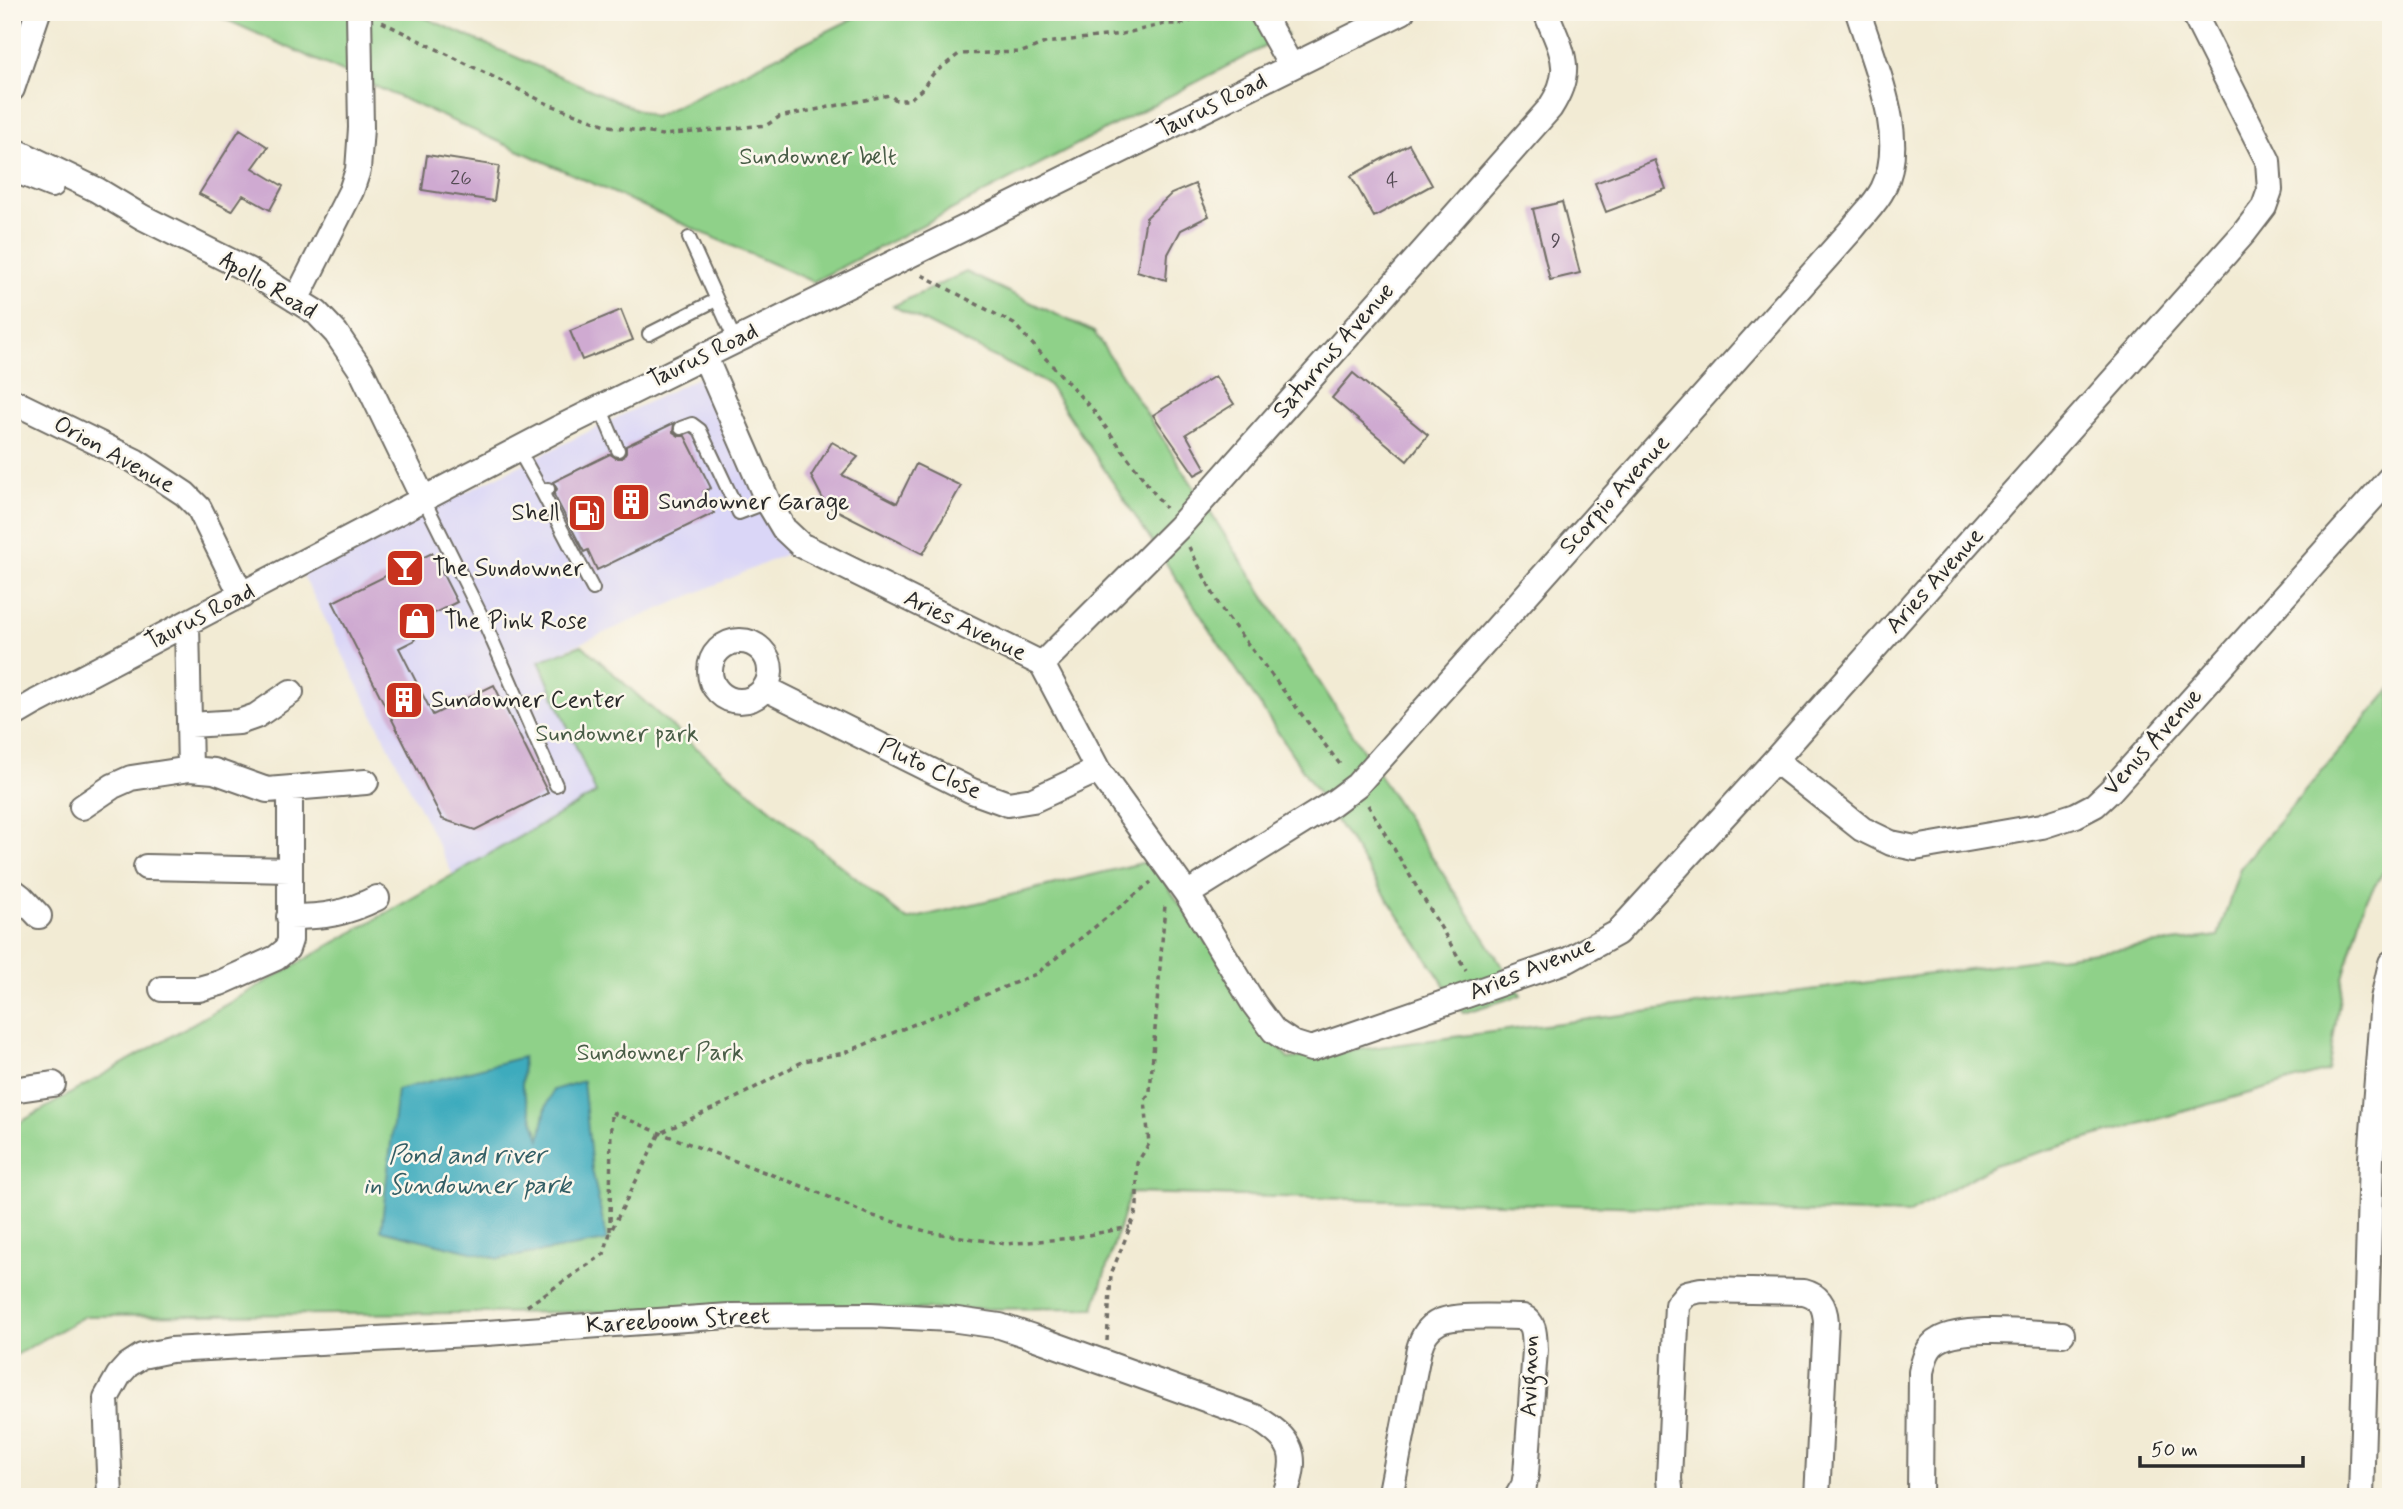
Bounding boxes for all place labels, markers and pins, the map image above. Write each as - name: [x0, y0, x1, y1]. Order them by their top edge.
- building icon: Sundowner Garage: [610, 481, 652, 523]
- place label: Sundowner Garage: [658, 487, 849, 520]
- fuel station icon: Shell: [566, 492, 608, 534]
- place label: Shell: [512, 498, 560, 529]
- bar icon: The Sundowner: [384, 547, 426, 589]
- place label: The Sundowner: [432, 553, 583, 584]
- shop icon: The Pink Rose: [396, 600, 438, 642]
- place label: The Pink Rose: [444, 606, 587, 637]
- building icon: Sundowner Center: [383, 679, 425, 721]
- place label: Sundowner Center: [431, 685, 625, 716]

